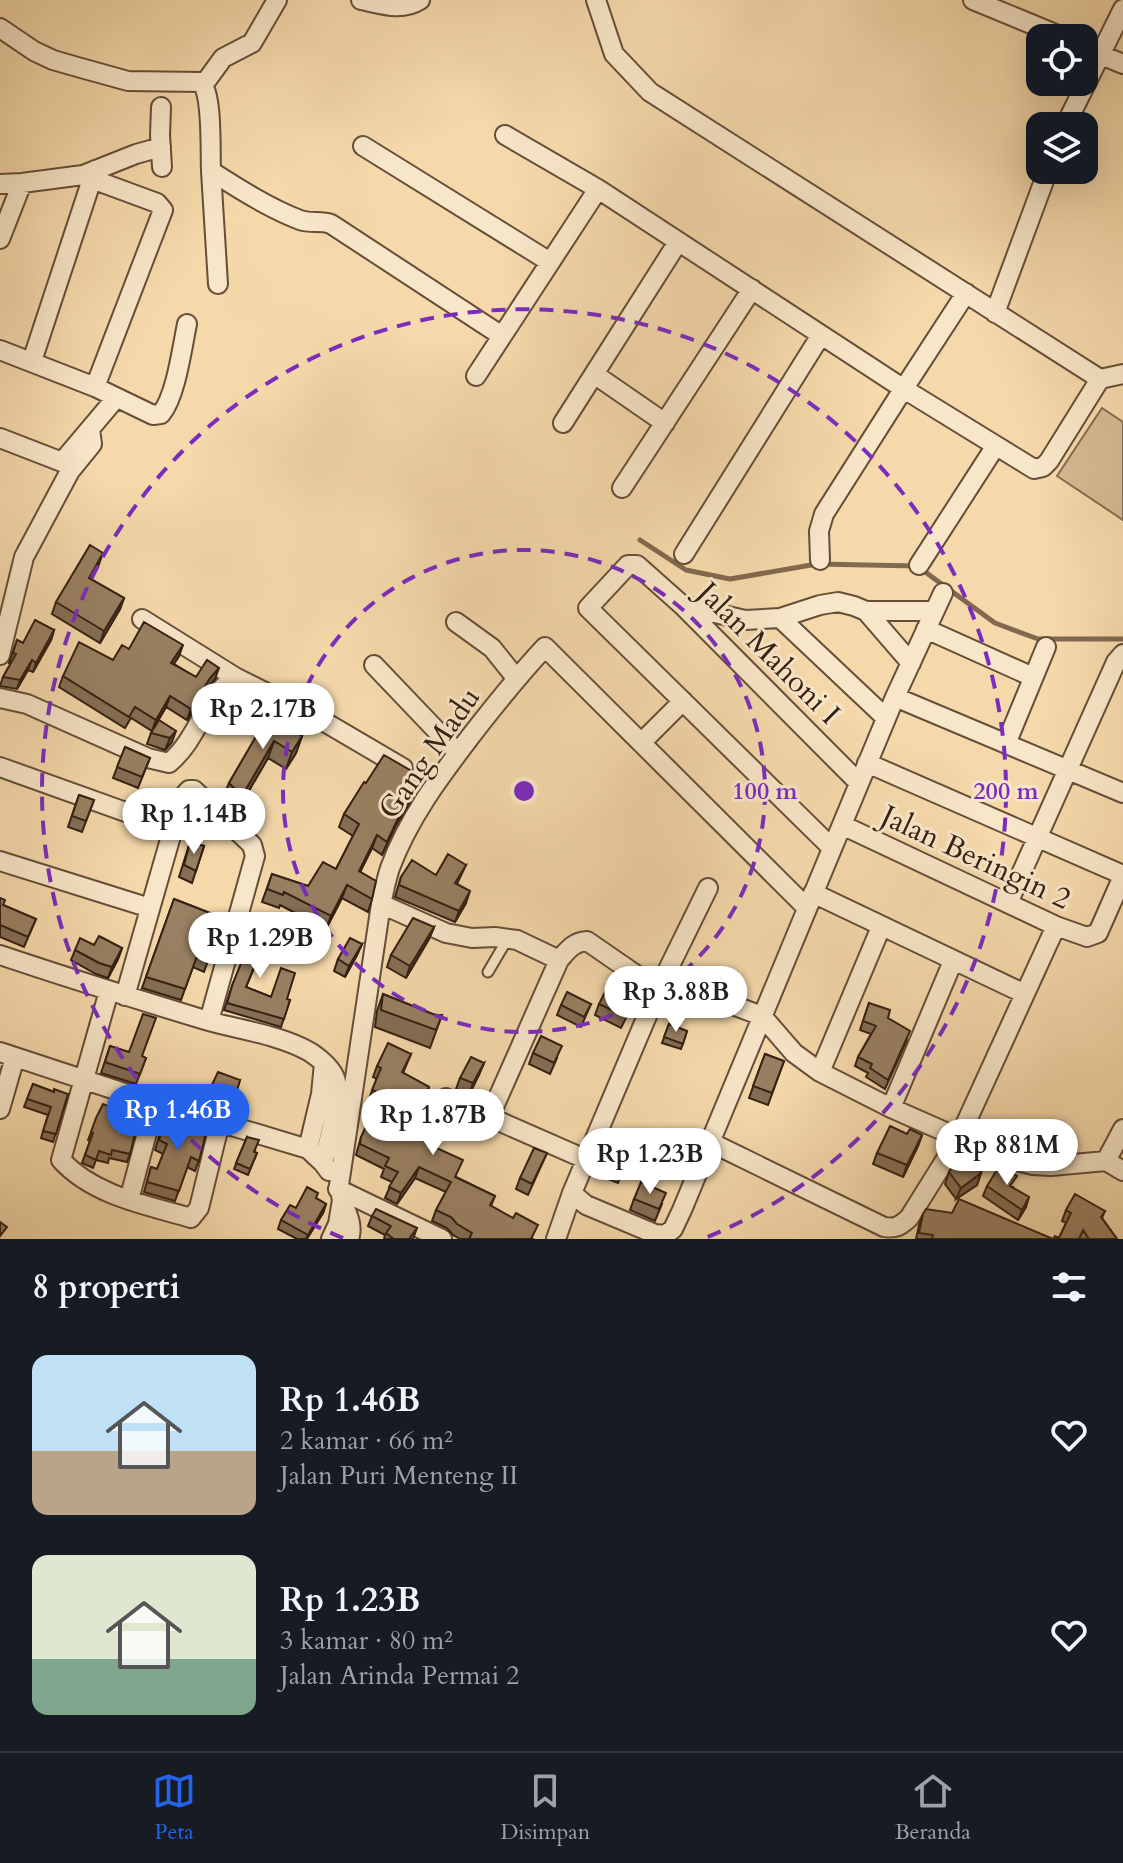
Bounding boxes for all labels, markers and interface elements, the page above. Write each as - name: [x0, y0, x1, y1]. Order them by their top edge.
- map controls: [1026, 24, 1098, 184]
- button: locate: [1026, 24, 1098, 96]
- button: layers: [1026, 112, 1098, 184]
- street label: Jalan Mahoni I: [685, 570, 849, 734]
- street label: Gang Madu: [369, 679, 490, 827]
- pin: Rp 2.17B: [180, 683, 346, 751]
- text: Rp 2.17B: [209, 691, 317, 726]
- text: 100 m: [732, 775, 799, 808]
- text: 200 m: [973, 775, 1040, 808]
- centre of rings: [510, 777, 538, 805]
- pin: Rp 1.14B: [111, 788, 277, 856]
- street label: Jalan Beringin 2: [871, 794, 1077, 919]
- text: Rp 1.14B: [140, 796, 248, 831]
- pin: Rp 1.29B: [177, 912, 343, 980]
- text: Rp 1.29B: [206, 920, 314, 955]
- pin: Rp 3.88B: [593, 966, 759, 1034]
- text: Rp 3.88B: [622, 974, 730, 1009]
- pin: Rp 1.46B: [95, 1084, 261, 1152]
- pin: Rp 1.87B: [350, 1089, 516, 1157]
- text: Rp 1.46B: [124, 1092, 232, 1127]
- text: Rp 1.87B: [379, 1097, 487, 1132]
- pin: Rp 881M: [933, 1119, 1081, 1187]
- text: Rp 881M: [954, 1127, 1060, 1162]
- pin: Rp 1.23B: [567, 1128, 733, 1196]
- text: Rp 1.23B: [596, 1136, 704, 1171]
- text: 8 properti: [32, 1264, 180, 1310]
- icon: filters: [1047, 1265, 1091, 1309]
- text: Rp 1.46B: [280, 1377, 420, 1423]
- icon: home: [96, 1387, 192, 1483]
- icon: heart: [1047, 1413, 1091, 1457]
- text: 2 kamar · 66 m²: [280, 1423, 453, 1458]
- text: Jalan Puri Menteng II: [280, 1458, 518, 1493]
- text: Rp 1.23B: [280, 1577, 420, 1623]
- icon: home: [96, 1587, 192, 1683]
- icon: heart: [1047, 1613, 1091, 1657]
- text: 3 kamar · 80 m²: [280, 1623, 453, 1658]
- text: Jalan Arinda Permai 2: [280, 1658, 519, 1693]
- tab: Peta: [152, 1769, 196, 1847]
- tab: Disimpan: [500, 1769, 590, 1847]
- tab: Beranda: [895, 1769, 971, 1847]

